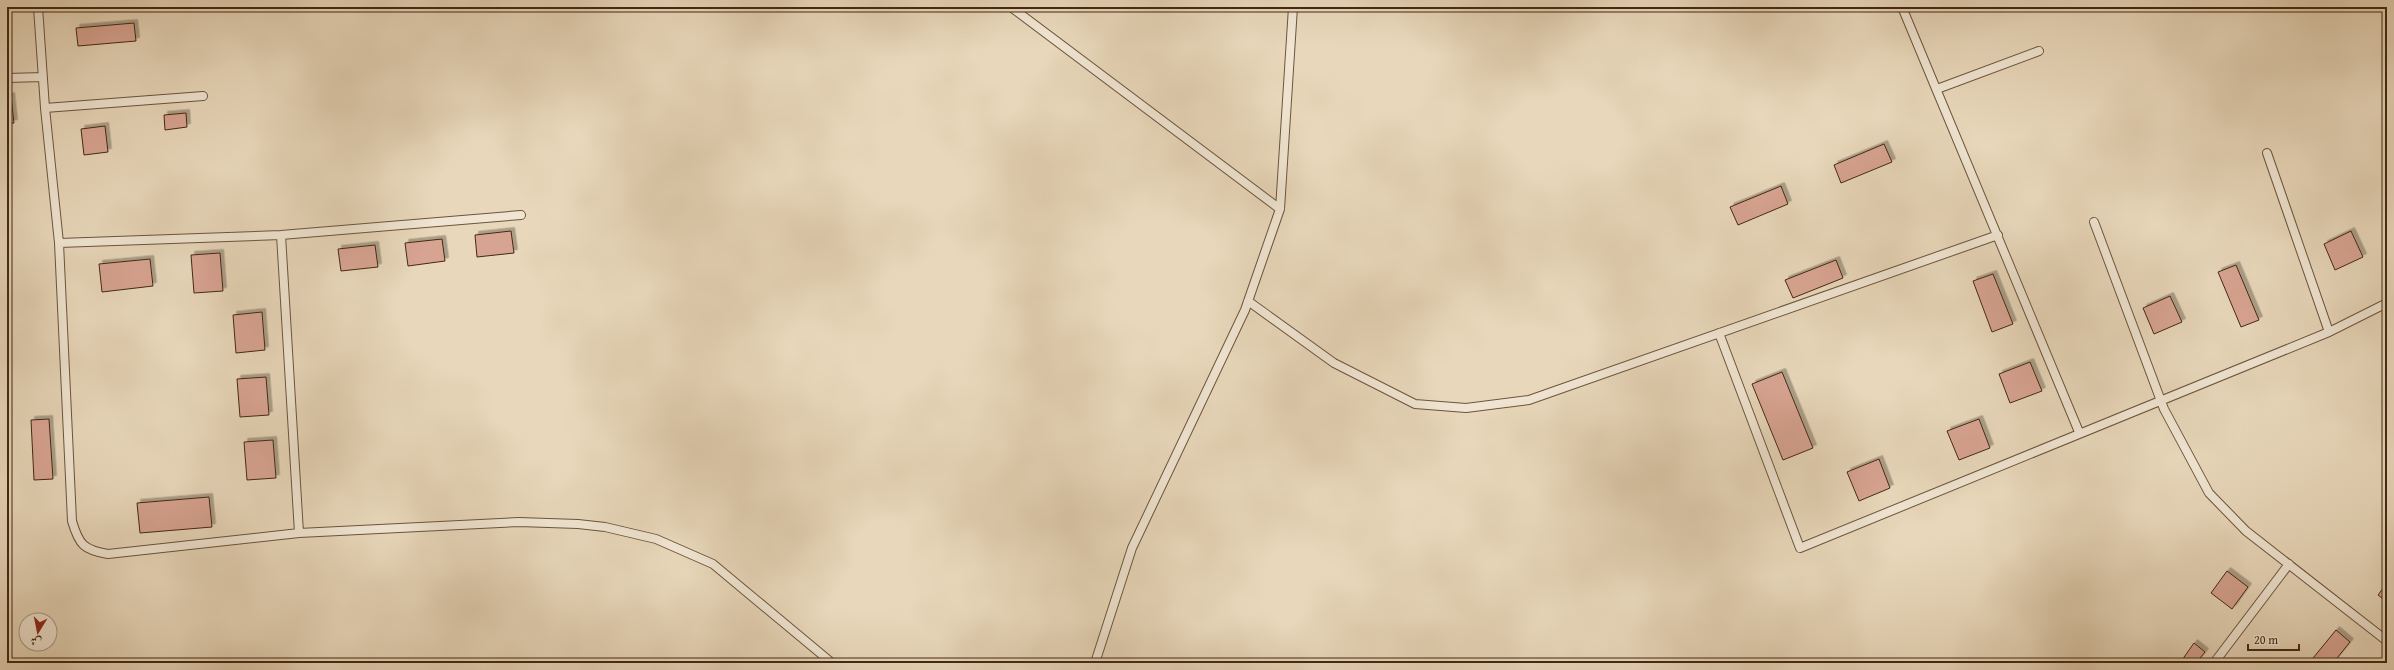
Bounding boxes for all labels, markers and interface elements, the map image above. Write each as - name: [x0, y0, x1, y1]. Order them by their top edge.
- north arrow: [18, 612, 58, 652]
- scale bar: [2248, 626, 2299, 652]
- text: 20 m: [2254, 631, 2278, 648]
- text: ش: [29, 633, 43, 651]

